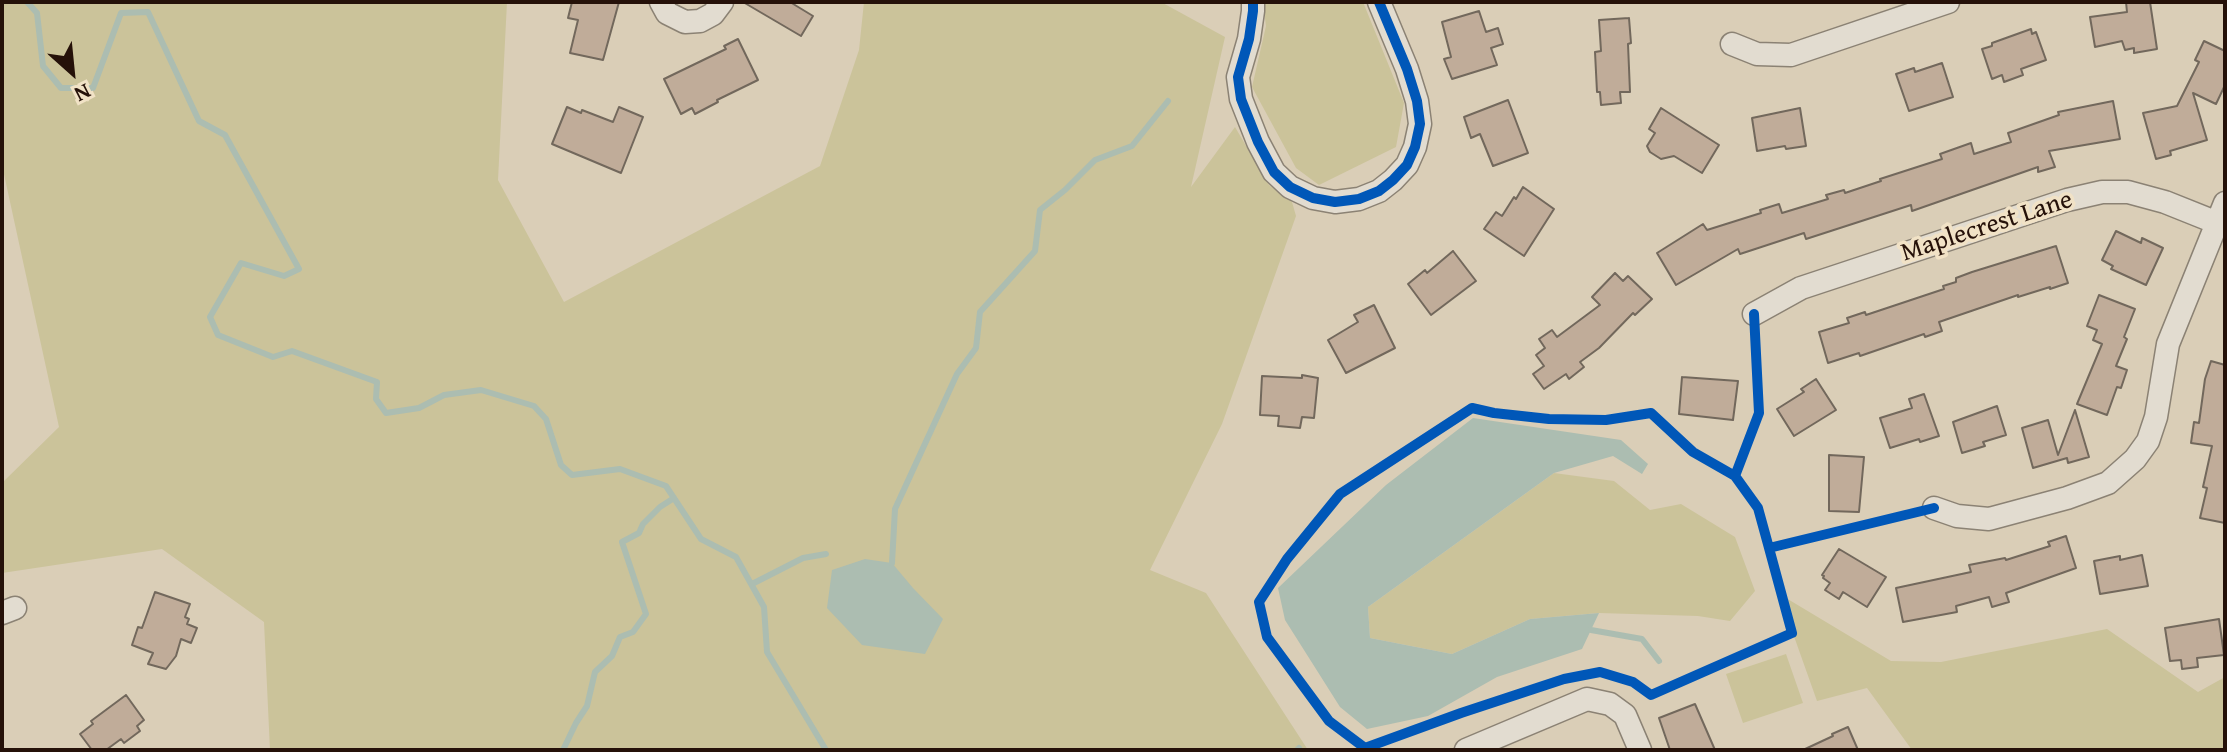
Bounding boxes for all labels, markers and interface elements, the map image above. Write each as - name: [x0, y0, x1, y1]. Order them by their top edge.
- north arrow: [32, 32, 112, 112]
- text: N: [69, 76, 97, 111]
- street label: Maplecrest Lane: [1897, 185, 2077, 269]

